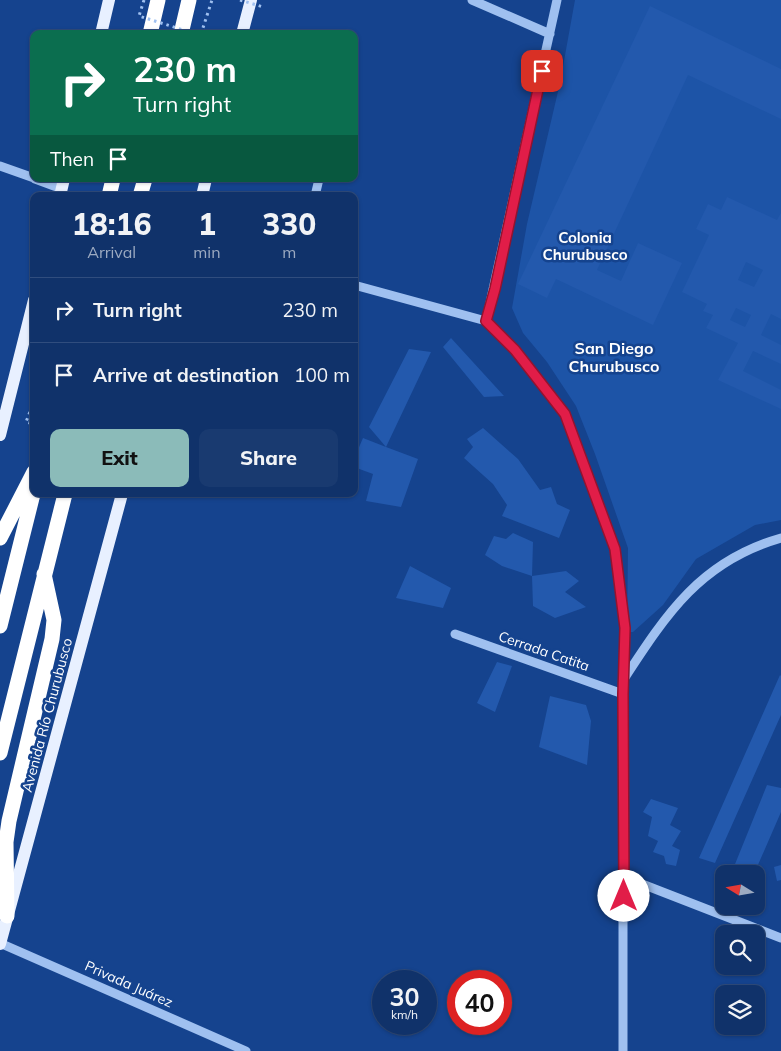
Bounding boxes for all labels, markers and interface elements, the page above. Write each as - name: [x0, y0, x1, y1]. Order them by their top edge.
- text: 230 m: [133, 47, 237, 91]
- icon: right: [50, 50, 115, 115]
- pin: [521, 50, 563, 92]
- icon: arrive: [528, 57, 556, 85]
- text: Turn right: [133, 90, 231, 118]
- icon: arrive: [104, 145, 132, 173]
- text: Then: [50, 147, 94, 171]
- text: 18:16: [72, 205, 152, 243]
- text: 1: [198, 205, 216, 243]
- text: 330: [262, 205, 316, 243]
- district label: Colonia Churubusco: [542, 228, 628, 264]
- text: Arrival: [87, 242, 136, 262]
- text: min: [193, 242, 221, 262]
- text: m: [282, 242, 296, 262]
- icon: right: [50, 296, 78, 324]
- text: Turn right: [93, 298, 182, 322]
- text: 230 m: [282, 298, 338, 322]
- district label: San Diego Churubusco: [569, 338, 659, 376]
- icon: arrive: [50, 361, 78, 389]
- text: Arrive at destination: [93, 363, 279, 387]
- text: 100 m: [294, 363, 350, 387]
- button: Exit: [50, 429, 189, 487]
- button: Share: [199, 429, 338, 487]
- street label: Cerrada Catita: [496, 627, 592, 675]
- street label: Avenida Río Churubusco: [18, 636, 76, 794]
- north arrow: [715, 865, 765, 915]
- map controls: [715, 865, 765, 1035]
- position arrow: [597, 869, 649, 921]
- button: search: [715, 925, 765, 975]
- street label: Privada Juárez: [82, 957, 176, 1011]
- speed limit sign: 40: [447, 970, 512, 1035]
- text: 30: [389, 981, 420, 1012]
- button: layers: [715, 985, 765, 1035]
- text: km/h: [391, 1007, 418, 1022]

